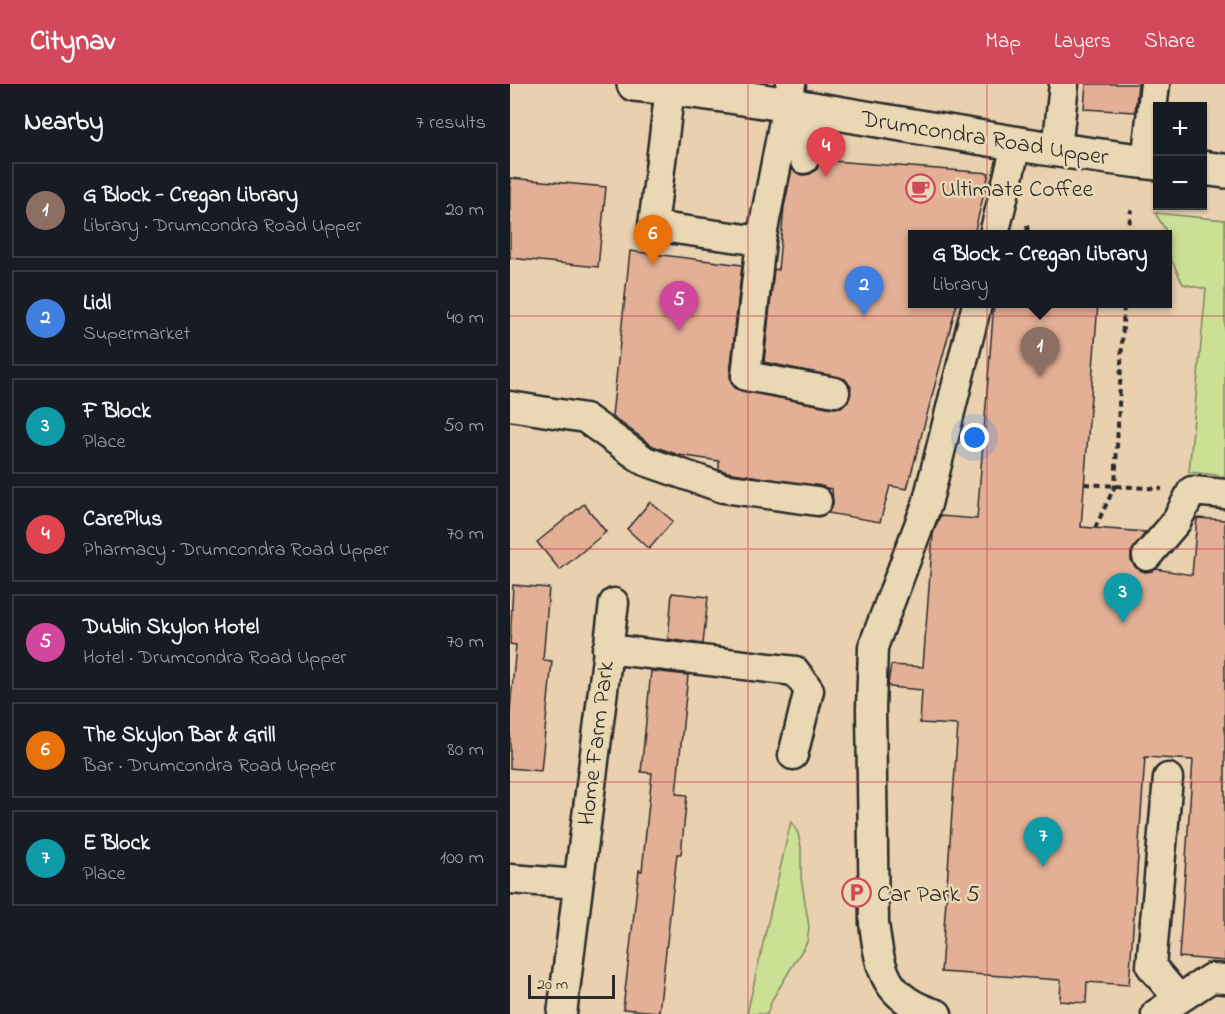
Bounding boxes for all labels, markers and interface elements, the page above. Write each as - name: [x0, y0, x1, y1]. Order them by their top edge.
- text: Citynav: [30, 22, 115, 63]
- text: Map: [985, 27, 1021, 57]
- text: Layers: [1054, 27, 1111, 57]
- text: Share: [1144, 27, 1195, 57]
- street label: Drumcondra Road Upper: [857, 102, 1111, 176]
- map controls: [1153, 102, 1207, 210]
- button: +: [1153, 102, 1207, 156]
- text: Nearby: [24, 104, 103, 142]
- text: 7 results: [416, 109, 486, 138]
- pin: 4: [806, 128, 846, 177]
- button: −: [1153, 156, 1207, 210]
- cafe icon: Ultimate Coffee: [904, 172, 936, 204]
- place label: Ultimate Coffee: [941, 173, 1094, 208]
- text: G Block - Cregan Library: [83, 180, 298, 212]
- text: 1: [42, 196, 49, 225]
- text: 20 m: [445, 196, 484, 225]
- text: Library · Drumcondra Road Upper: [83, 212, 361, 241]
- pin: 6: [634, 216, 672, 265]
- popup: [908, 230, 1172, 308]
- text: G Block - Cregan Library: [933, 239, 1147, 271]
- pin: 2: [844, 266, 884, 316]
- text: Library: [933, 271, 988, 300]
- pin: 5: [660, 282, 698, 331]
- text: Lidl: [83, 288, 111, 320]
- text: 2: [41, 304, 50, 333]
- text: 40 m: [447, 304, 484, 333]
- text: Supermarket: [83, 320, 190, 349]
- pin: 1: [1020, 328, 1060, 377]
- text: F Block: [83, 396, 151, 428]
- text: 3: [41, 412, 50, 441]
- text: 50 m: [443, 412, 484, 441]
- your location: [960, 423, 989, 452]
- text: Place: [83, 428, 125, 457]
- text: CarePlus: [83, 504, 162, 536]
- text: 4: [41, 520, 50, 549]
- text: 70 m: [447, 520, 484, 549]
- text: Pharmacy · Drumcondra Road Upper: [83, 536, 389, 565]
- pin: 3: [1104, 574, 1142, 623]
- text: Dublin Skylon Hotel: [83, 612, 259, 644]
- text: 5: [40, 628, 51, 657]
- text: 70 m: [447, 628, 484, 657]
- text: Hotel · Drumcondra Road Upper: [83, 644, 347, 673]
- street label: Home Farm Park: [570, 658, 625, 828]
- text: The Skylon Bar & Grill: [83, 720, 275, 752]
- text: 6: [41, 736, 50, 765]
- text: 80 m: [447, 736, 484, 765]
- text: Bar · Drumcondra Road Upper: [83, 752, 336, 781]
- pin: 7: [1024, 818, 1062, 867]
- text: E Block: [83, 828, 150, 860]
- text: 7: [41, 844, 50, 873]
- text: 100 m: [440, 844, 484, 873]
- text: Place: [83, 860, 125, 889]
- parking icon: Car Park 5: [840, 877, 872, 909]
- place label: Car Park 5: [877, 878, 980, 913]
- scale bar: [528, 972, 615, 1000]
- text: 20 m: [537, 973, 568, 997]

